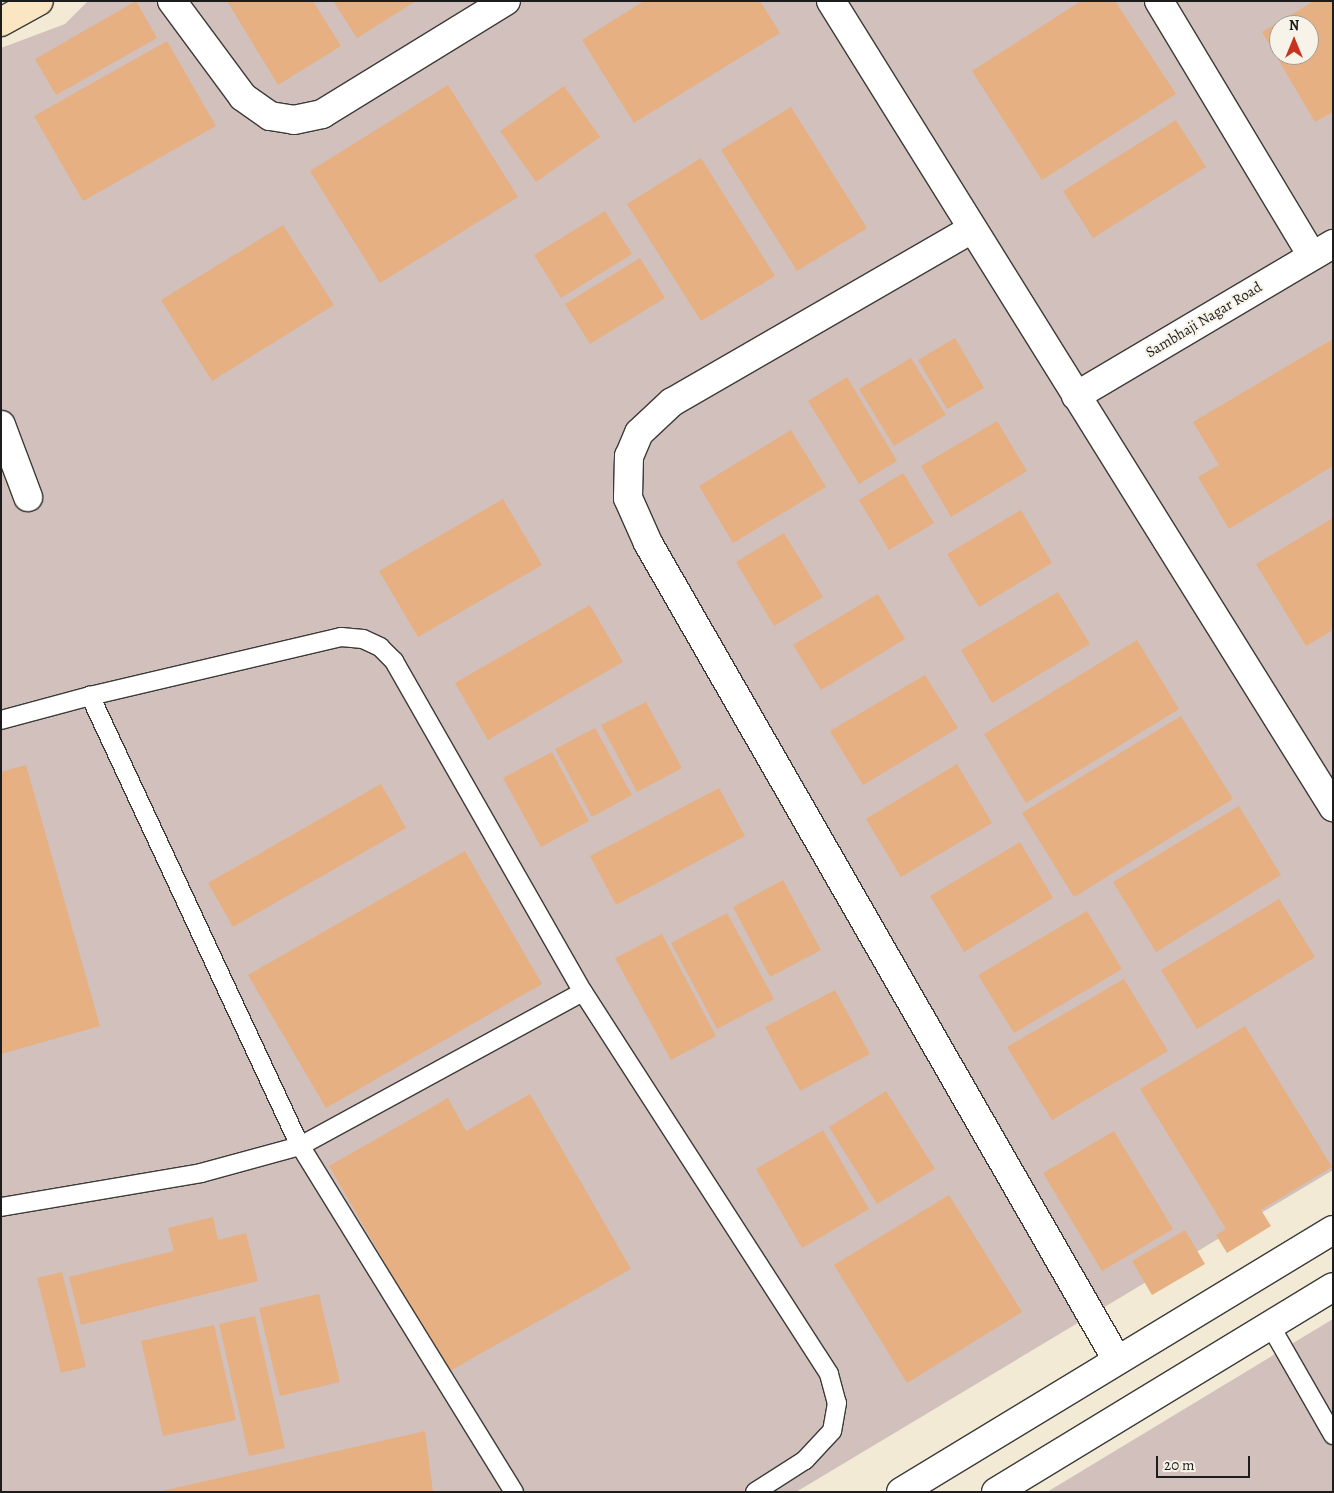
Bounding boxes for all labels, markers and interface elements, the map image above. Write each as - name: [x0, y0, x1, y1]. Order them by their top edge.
- north arrow: [1269, 15, 1319, 65]
- text: N: [1289, 16, 1299, 35]
- street label: Sambhaji Nagar Road: [1143, 278, 1265, 362]
- scale bar: [1159, 1446, 1253, 1478]
- text: 20 m: [1164, 1455, 1195, 1475]

